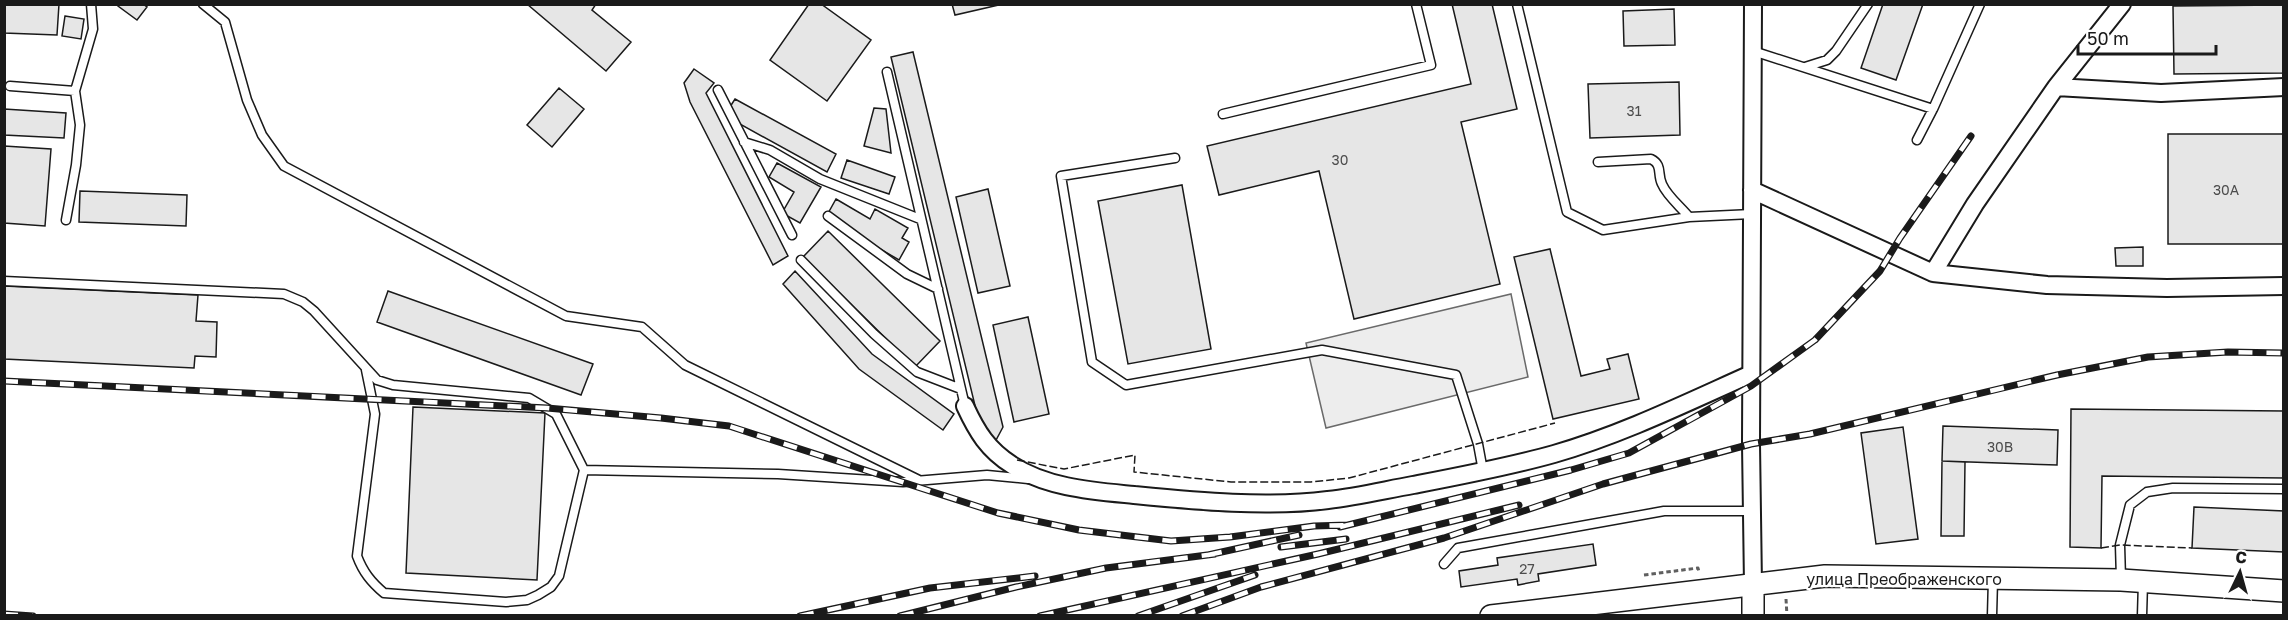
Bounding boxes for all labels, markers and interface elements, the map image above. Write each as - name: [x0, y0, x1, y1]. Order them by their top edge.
- scale bar: [2078, 18, 2216, 56]
- text: 50 m: [2087, 27, 2129, 49]
- house number: 31: [1627, 102, 1642, 119]
- house number: 30: [1332, 151, 1348, 168]
- house number: 30А: [2213, 181, 2240, 198]
- house number: 30В: [1987, 438, 2013, 455]
- north arrow: [2210, 542, 2270, 602]
- text: С: [2235, 547, 2248, 568]
- house number: 27: [1519, 560, 1535, 577]
- street label: улица Преображенского: [1806, 569, 2002, 589]

